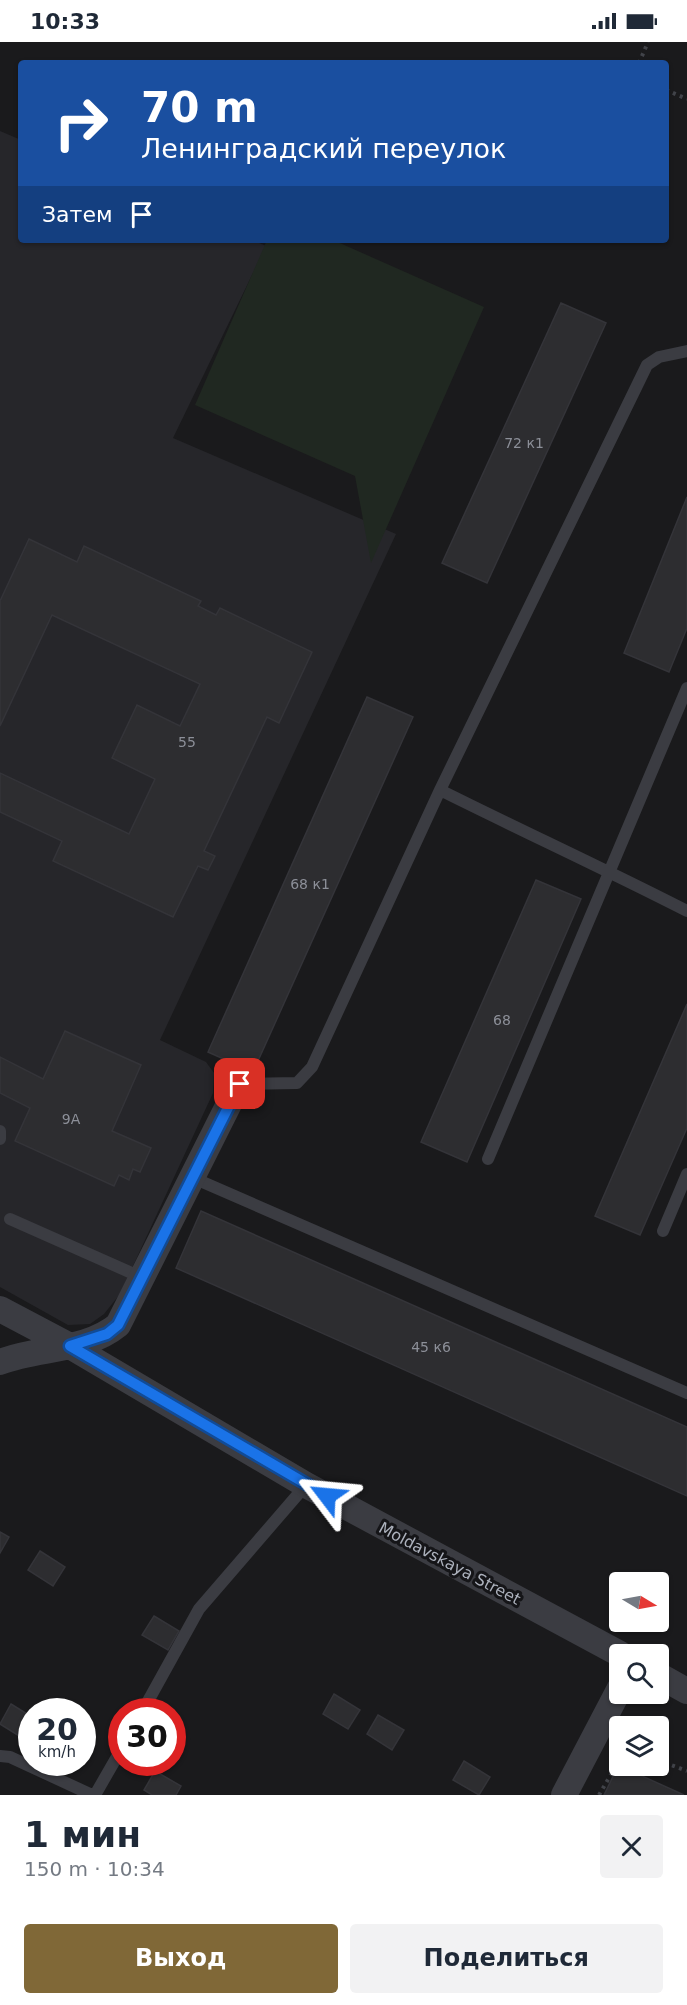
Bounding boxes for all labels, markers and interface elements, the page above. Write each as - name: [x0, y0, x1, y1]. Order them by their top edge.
- text: 10:33: [30, 9, 100, 34]
- text: 70 m: [141, 83, 258, 132]
- icon: right: [42, 84, 120, 162]
- text: Ленинградский переулок: [141, 133, 506, 164]
- icon: arrive: [125, 198, 158, 231]
- text: Затем: [42, 202, 113, 227]
- house number: 72 к1: [504, 435, 544, 451]
- house number: 55: [178, 734, 196, 750]
- house number: 68 к1: [290, 876, 330, 892]
- house number: 68: [493, 1012, 511, 1028]
- pin: [214, 1058, 265, 1109]
- icon: arrive: [223, 1067, 256, 1100]
- house number: 9А: [62, 1111, 81, 1127]
- house number: 45 к6: [411, 1339, 451, 1355]
- position arrow: [295, 1464, 359, 1528]
- street label: Moldavskaya Street: [376, 1518, 524, 1609]
- north arrow: [609, 1572, 669, 1632]
- map controls: [609, 1572, 669, 1776]
- button: search: [609, 1644, 669, 1704]
- speed limit sign: 30: [108, 1698, 186, 1776]
- text: 20: [36, 1712, 78, 1747]
- button: layers: [609, 1716, 669, 1776]
- text: km/h: [38, 1743, 76, 1761]
- text: 1 мин: [24, 1814, 141, 1855]
- button: close: [600, 1815, 663, 1878]
- text: 150 m · 10:34: [24, 1857, 165, 1881]
- button: Выход: [24, 1924, 338, 1993]
- button: Поделиться: [350, 1924, 663, 1993]

